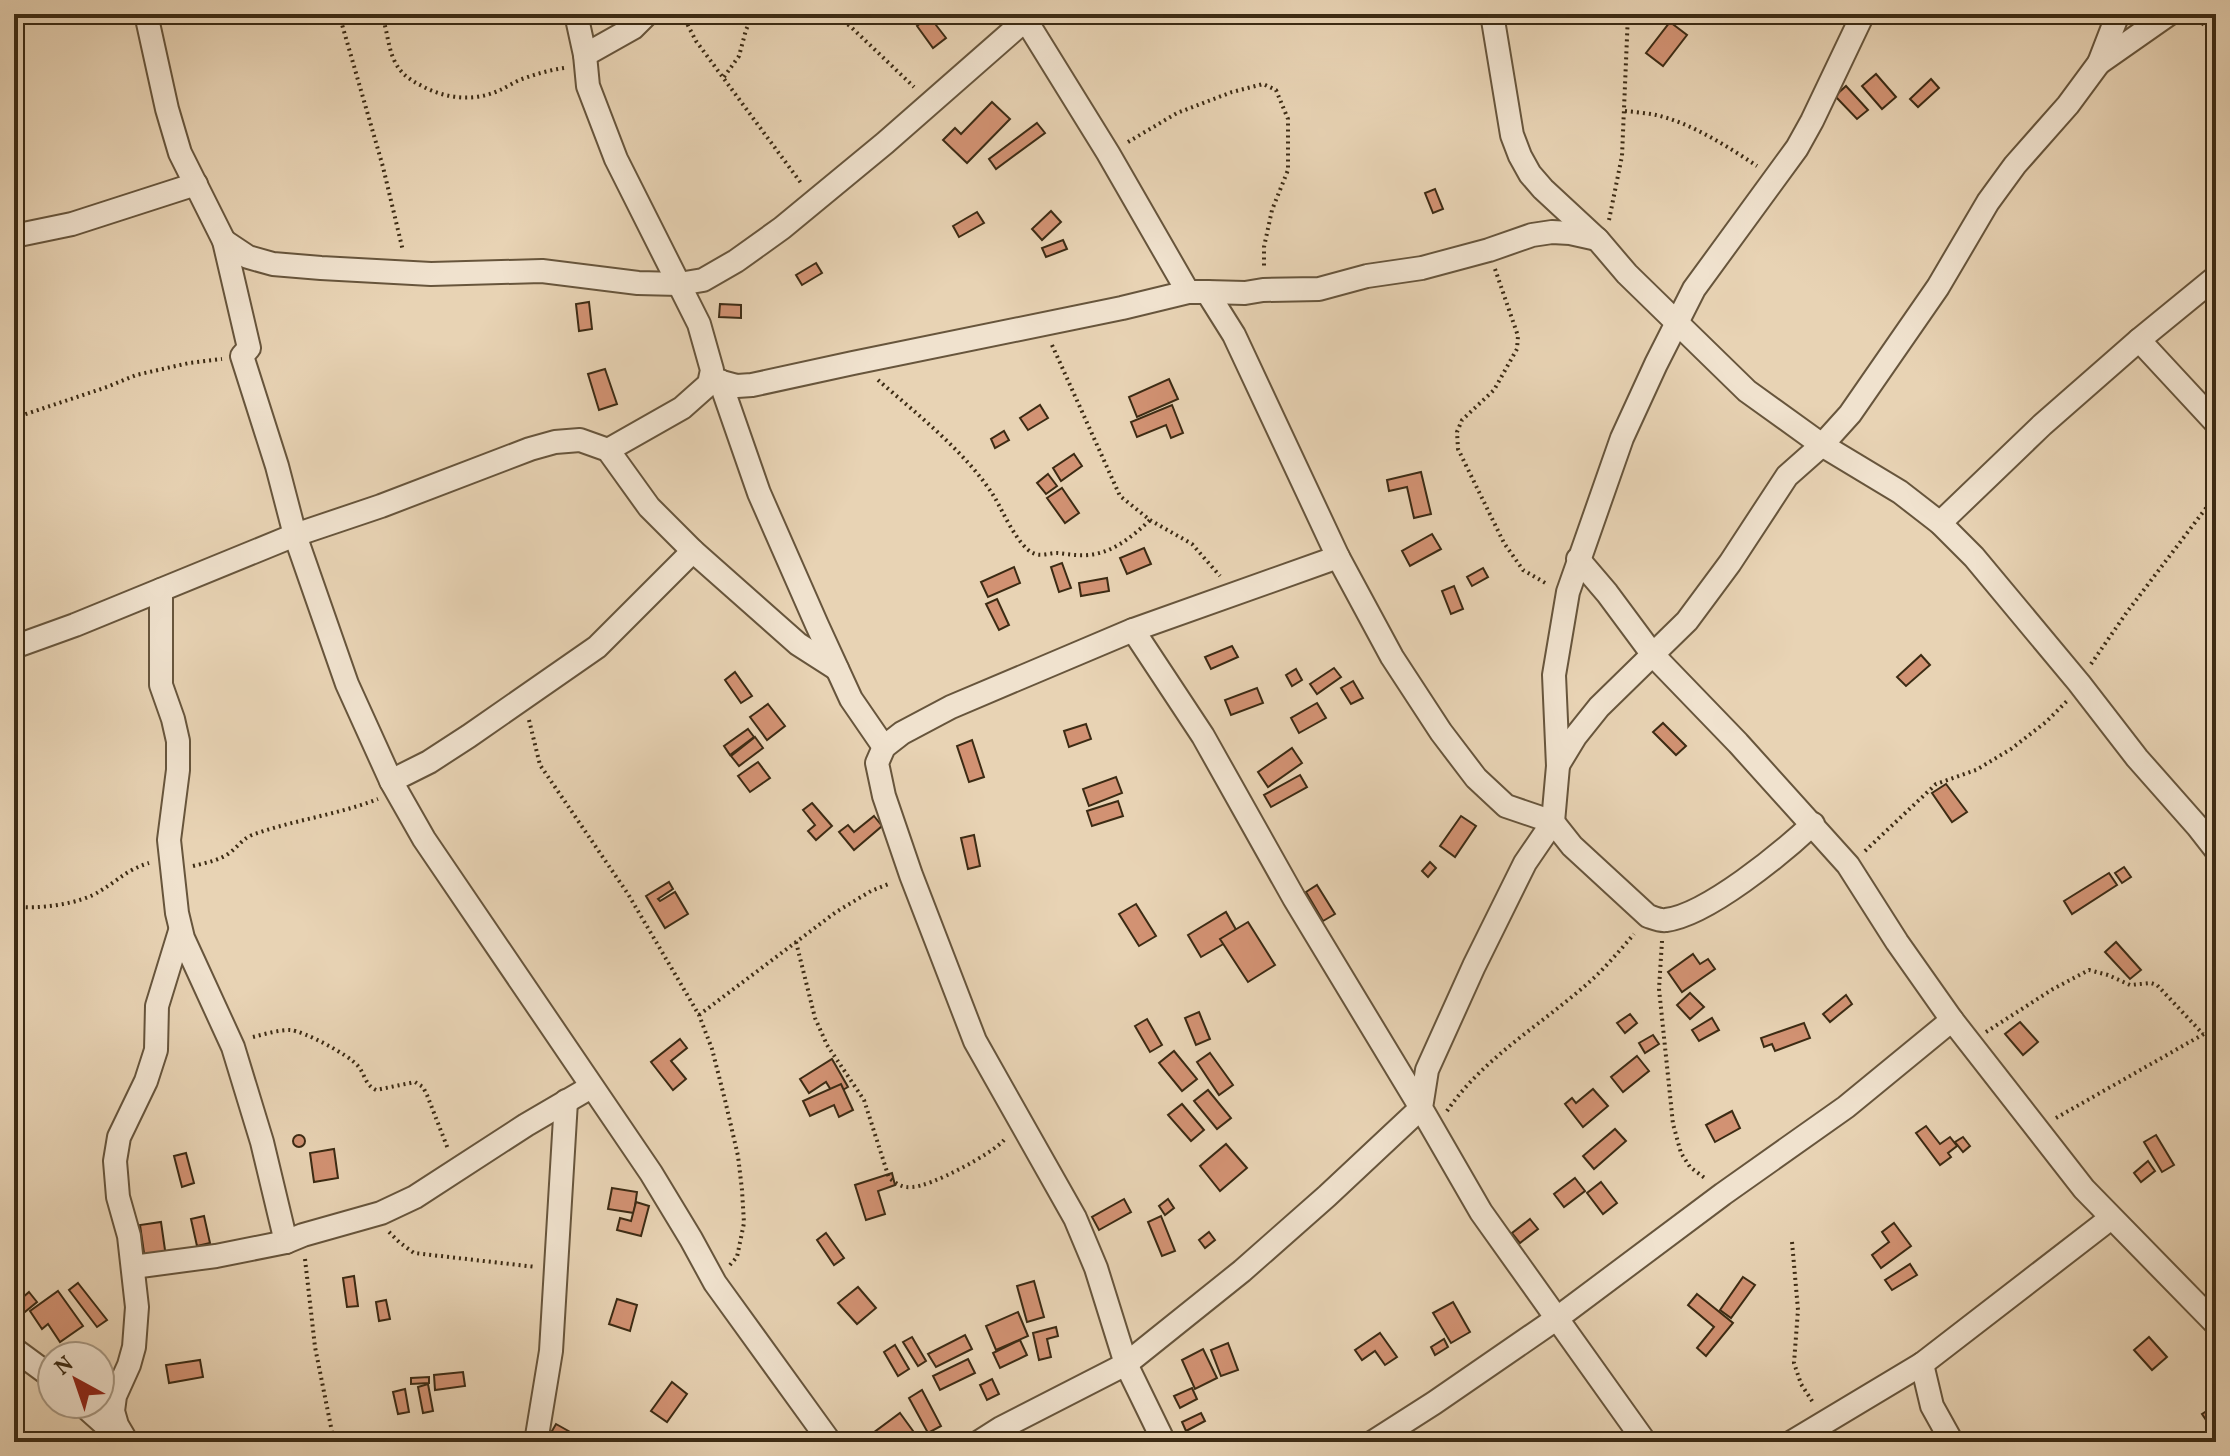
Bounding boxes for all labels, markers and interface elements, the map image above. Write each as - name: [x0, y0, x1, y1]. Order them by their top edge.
- north arrow: [36, 1340, 116, 1420]
- text: N: [49, 1350, 81, 1384]

